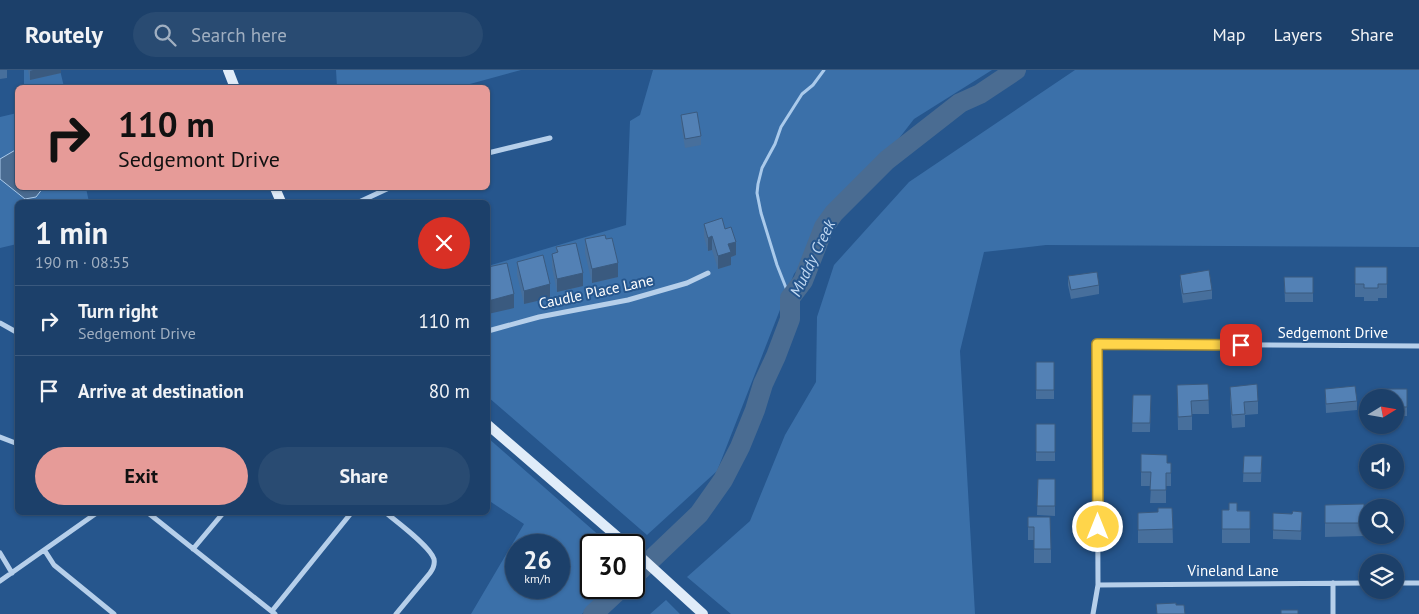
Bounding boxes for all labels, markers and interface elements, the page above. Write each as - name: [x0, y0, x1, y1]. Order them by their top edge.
- search box: [133, 12, 483, 57]
- text: Routely: [25, 19, 103, 50]
- icon: search: [151, 21, 179, 49]
- text: Search here: [191, 23, 287, 47]
- text: Map: [1213, 23, 1245, 46]
- text: Layers: [1273, 23, 1322, 46]
- text: Share: [1350, 23, 1394, 46]
- text: 110 m: [118, 101, 215, 147]
- icon: right: [35, 105, 100, 170]
- text: Sedgemont Drive: [118, 145, 280, 173]
- text: 1 min: [35, 213, 108, 252]
- water label: Muddy Creek: [785, 216, 839, 300]
- button: close: [418, 217, 470, 269]
- text: 190 m · 08:55: [35, 252, 130, 272]
- street label: Caudle Place Lane: [537, 270, 655, 313]
- text: Turn right: [78, 299, 158, 323]
- icon: right: [35, 307, 63, 335]
- text: 110 m: [418, 309, 470, 333]
- text: Sedgemont Drive: [78, 323, 196, 343]
- street label: Sedgemont Drive: [1278, 323, 1388, 342]
- pin: [1220, 324, 1262, 366]
- icon: arrive: [1227, 331, 1255, 359]
- icon: arrive: [35, 377, 63, 405]
- text: Arrive at destination: [78, 379, 244, 403]
- text: 80 m: [429, 379, 470, 403]
- north arrow: [1359, 389, 1404, 434]
- map controls: [1359, 389, 1404, 599]
- button: sound: [1359, 444, 1404, 489]
- button: Exit: [35, 447, 248, 505]
- button: Share: [258, 447, 470, 505]
- button: search: [1359, 499, 1404, 544]
- position arrow: [1071, 500, 1123, 552]
- speed limit sign: 30: [580, 534, 645, 599]
- text: 26: [523, 544, 552, 576]
- button: layers: [1359, 554, 1404, 599]
- street label: Vineland Lane: [1186, 561, 1279, 580]
- text: km/h: [524, 571, 551, 586]

